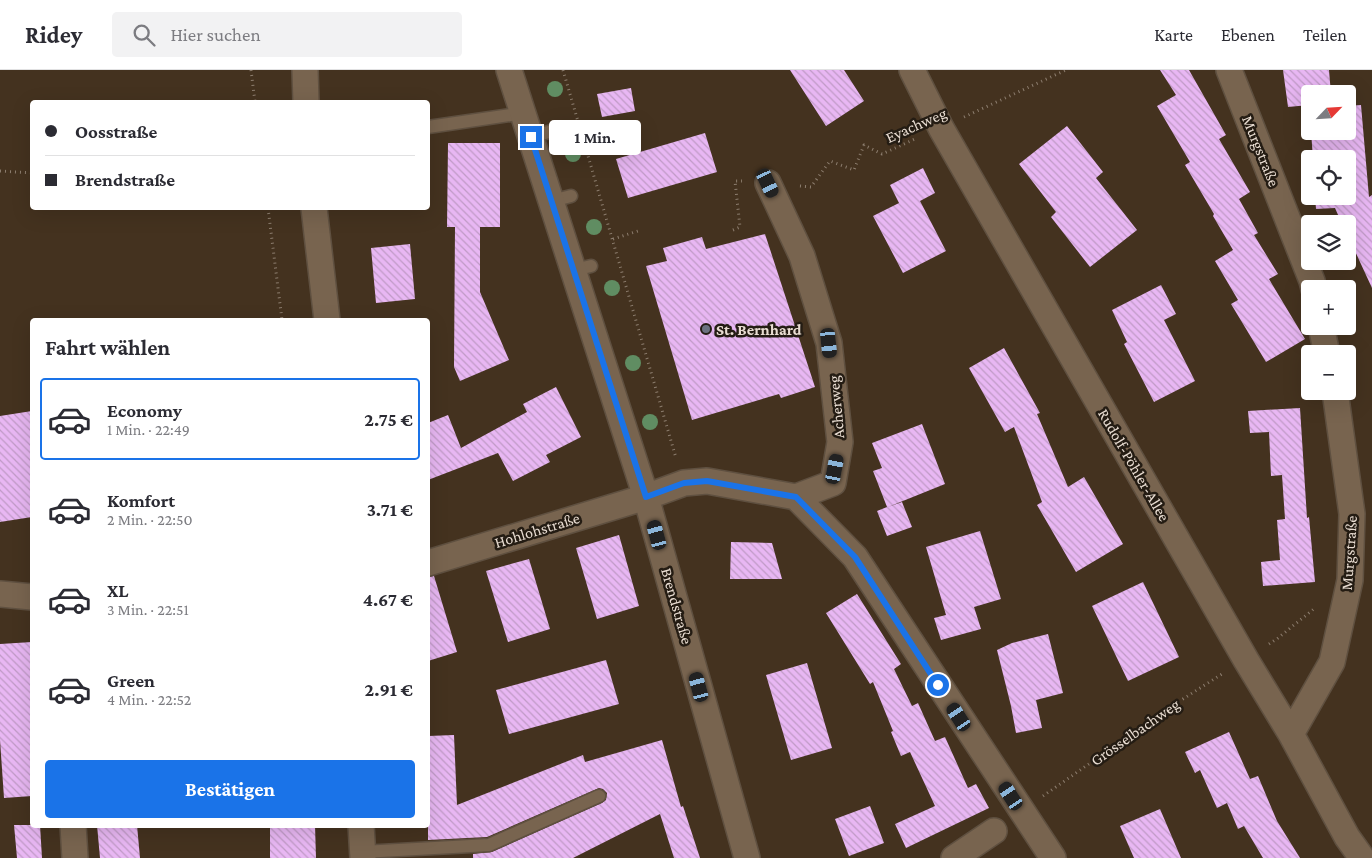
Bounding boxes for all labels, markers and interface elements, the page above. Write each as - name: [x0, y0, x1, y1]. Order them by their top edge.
- search box: [112, 12, 462, 57]
- text: Ridey: [25, 21, 82, 48]
- icon: search: [130, 21, 158, 49]
- text: Hier suchen: [170, 24, 261, 45]
- text: Karte: [1154, 25, 1193, 45]
- text: Ebenen: [1221, 25, 1275, 45]
- text: Teilen: [1303, 25, 1347, 45]
- north arrow: [1301, 85, 1356, 140]
- map controls: [1301, 85, 1356, 400]
- street label: Eyachweg: [883, 104, 950, 147]
- street label: Murgstraße: [1238, 113, 1283, 189]
- callout: 1 Min.: [548, 120, 641, 154]
- text: Oosstraße: [75, 121, 157, 142]
- route end: [520, 126, 542, 148]
- text: 1 Min.: [574, 129, 616, 146]
- button: locate: [1301, 150, 1356, 205]
- car: [754, 166, 781, 200]
- text: Brendstraße: [75, 169, 175, 190]
- button: layers: [1301, 215, 1356, 270]
- button: +: [1301, 280, 1356, 335]
- place label: St. Bernhard: [716, 321, 802, 338]
- marker: St. Bernhard: [700, 323, 712, 335]
- car: [819, 327, 838, 359]
- text: Fahrt wählen: [45, 335, 170, 360]
- button: −: [1301, 345, 1356, 400]
- street label: Acherweg: [825, 374, 848, 439]
- icon: car: [47, 397, 92, 442]
- text: Economy: [107, 400, 182, 421]
- street label: Rudolf-Pöhler-Allee: [1095, 406, 1173, 524]
- text: 2.75 €: [364, 409, 413, 430]
- text: 1 Min. · 22:49: [107, 421, 190, 438]
- car: [824, 453, 845, 485]
- icon: car: [47, 487, 92, 532]
- text: Komfort: [107, 490, 175, 511]
- text: 3.71 €: [367, 499, 413, 520]
- street label: Hohlohstraße: [492, 509, 582, 551]
- text: 2 Min. · 22:50: [107, 511, 193, 528]
- street label: Murgstraße: [1338, 515, 1361, 591]
- car: [645, 519, 668, 551]
- street label: Brendstraße: [658, 566, 696, 646]
- icon: car: [47, 577, 92, 622]
- text: XL: [107, 580, 129, 601]
- text: 4.67 €: [363, 589, 413, 610]
- text: 3 Min. · 22:51: [107, 601, 189, 618]
- icon: car: [47, 667, 92, 712]
- text: Green: [107, 670, 155, 691]
- car: [687, 671, 710, 703]
- route start: [927, 674, 949, 696]
- text: 2.91 €: [365, 679, 413, 700]
- text: 4 Min. · 22:52: [107, 691, 191, 708]
- street label: Grösselbachweg: [1087, 695, 1183, 770]
- car: [944, 700, 973, 734]
- button: Bestätigen: [45, 760, 415, 818]
- car: [996, 779, 1025, 813]

